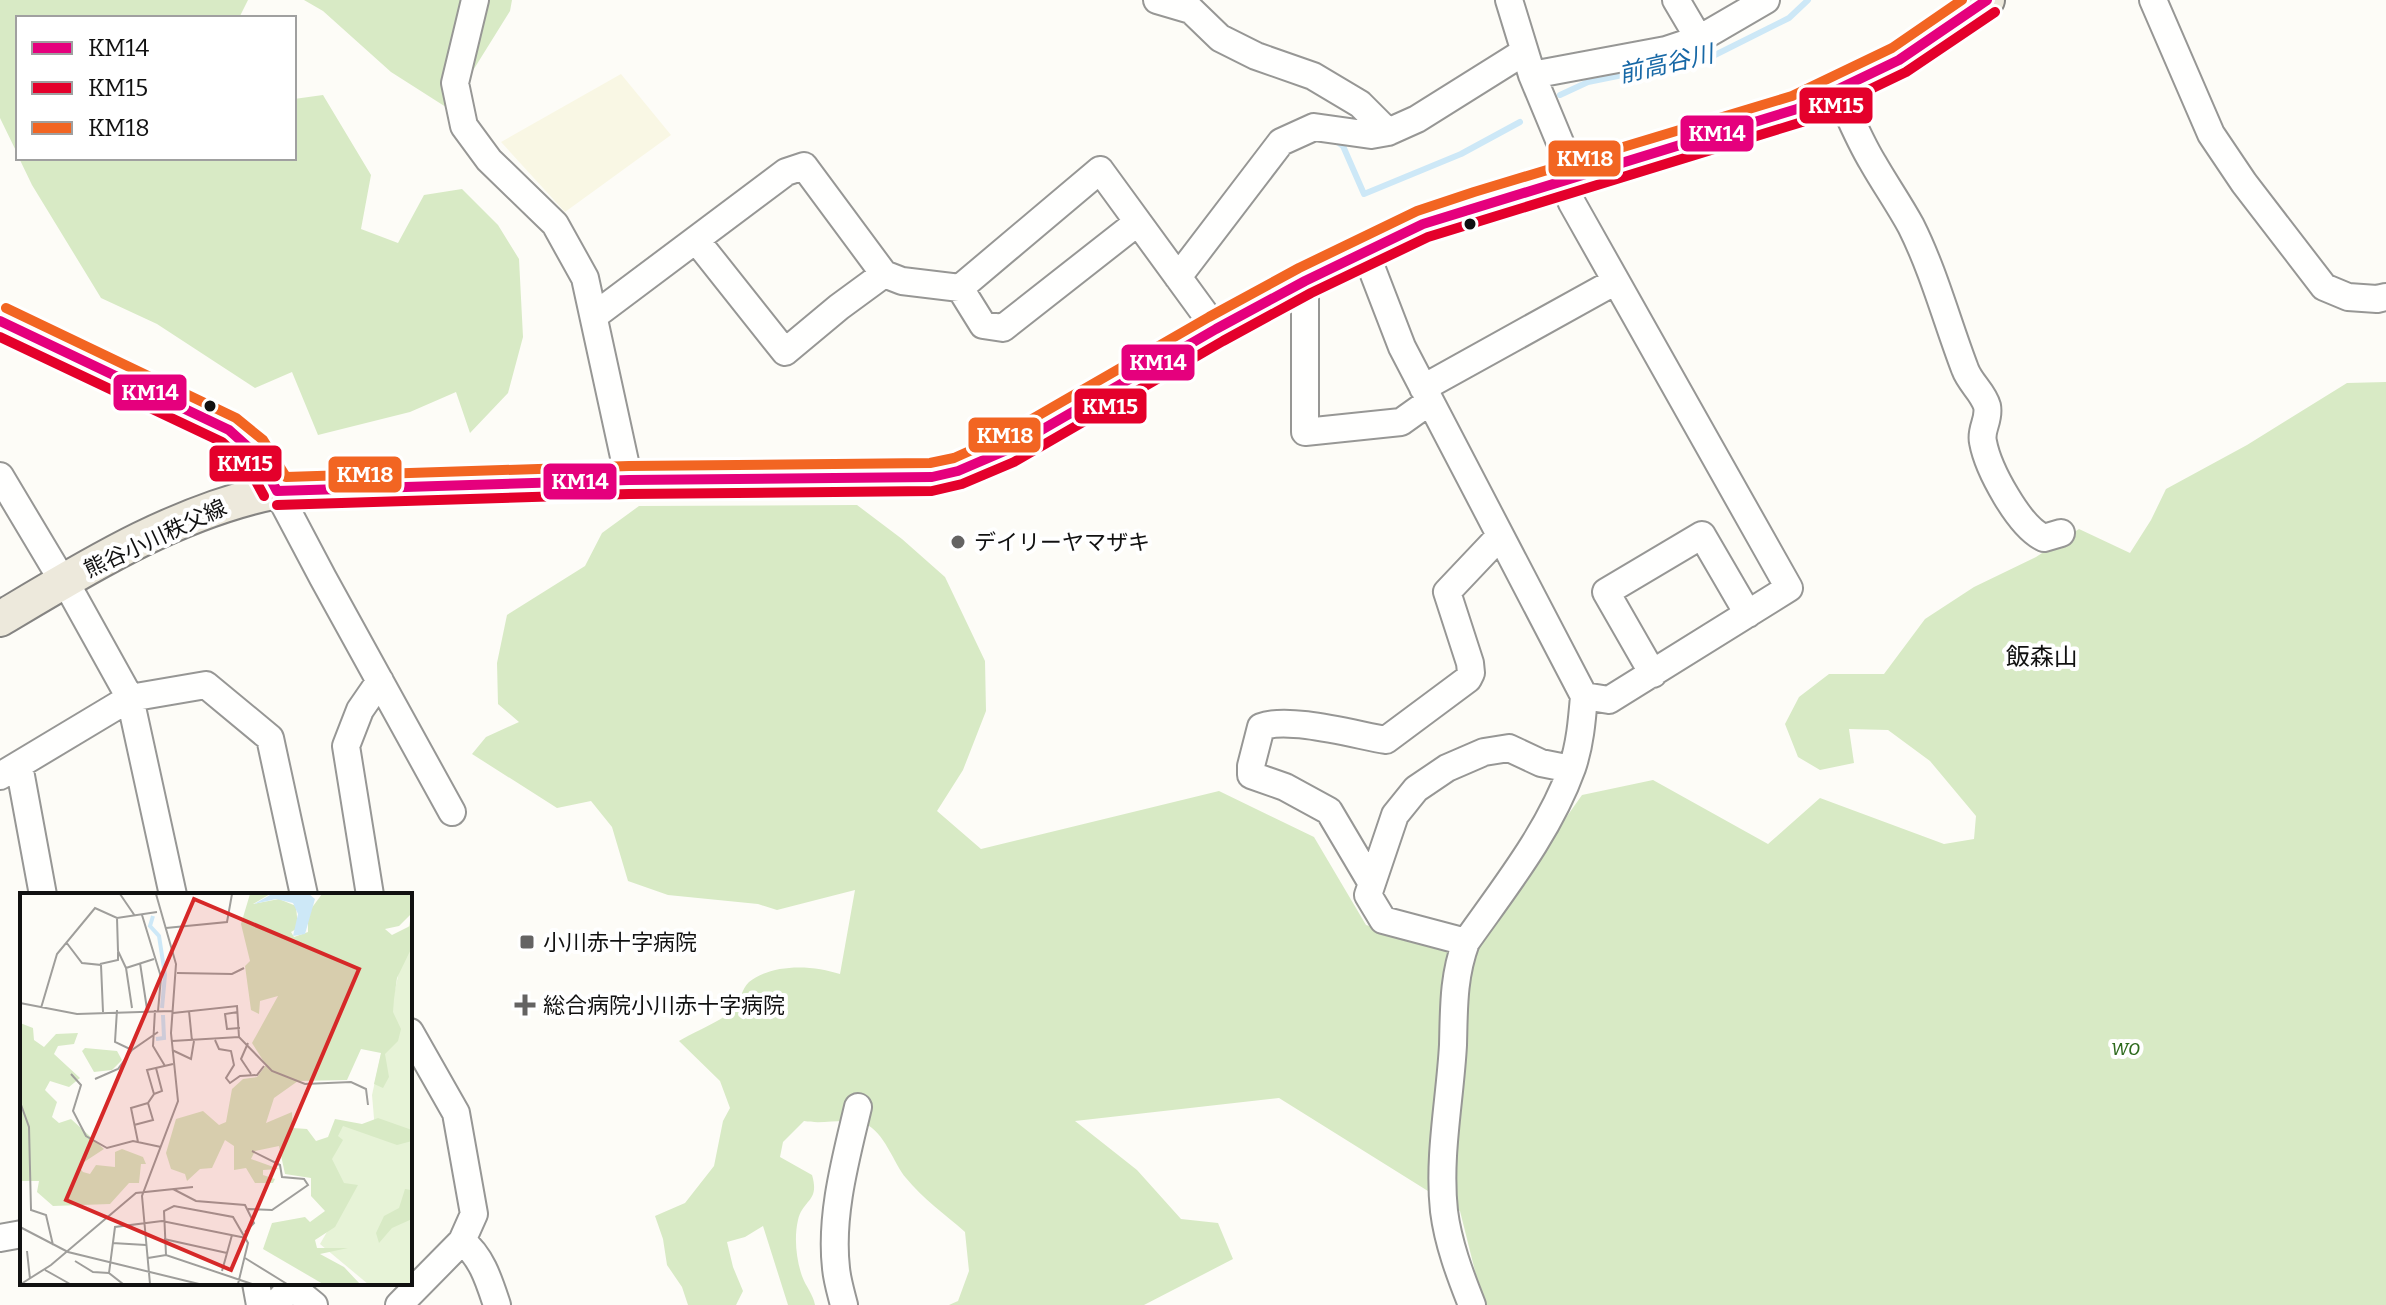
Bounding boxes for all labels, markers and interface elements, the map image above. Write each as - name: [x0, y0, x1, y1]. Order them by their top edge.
- legend: [16, 16, 296, 160]
- text: KM14: [88, 34, 149, 62]
- water label: 前高谷川: [1616, 39, 1719, 88]
- text: KM15: [88, 74, 148, 102]
- line badge: KM15: [1798, 86, 1874, 125]
- text: KM15: [1808, 92, 1864, 119]
- text: KM18: [88, 114, 150, 142]
- line badge: KM14: [1679, 114, 1755, 153]
- text: KM14: [1688, 120, 1746, 147]
- line badge: KM18: [1547, 139, 1622, 178]
- text: KM18: [1556, 145, 1614, 172]
- unlabelled marker: [1462, 216, 1478, 232]
- line badge: KM14: [1120, 343, 1196, 382]
- text: KM14: [1129, 349, 1187, 376]
- line badge: KM14: [112, 373, 188, 412]
- text: KM14: [121, 379, 179, 406]
- line badge: KM15: [1073, 387, 1148, 425]
- text: KM15: [1082, 393, 1138, 420]
- unlabelled marker: [202, 398, 218, 414]
- line badge: KM18: [967, 416, 1042, 454]
- text: KM18: [976, 422, 1034, 449]
- line badge: KM15: [208, 444, 283, 483]
- text: KM15: [217, 450, 273, 477]
- line badge: KM18: [327, 455, 403, 494]
- text: KM18: [336, 461, 394, 488]
- line badge: KM14: [542, 462, 618, 501]
- text: KM14: [551, 468, 609, 495]
- street label: 熊谷小川秩父線: [80, 494, 231, 583]
- place label: デイリーヤマザキ: [974, 529, 1150, 556]
- marker: デイリーヤマザキ: [949, 533, 967, 551]
- district label: 飯森山: [2006, 643, 2078, 671]
- inset map: [20, 893, 412, 1285]
- place label: 小川赤十字病院: [543, 929, 697, 956]
- marker: 小川赤十字病院: [518, 933, 536, 951]
- place label: 総合病院小川赤十字病院: [543, 992, 785, 1019]
- marker: 総合病院小川赤十字病院: [514, 994, 536, 1016]
- park label: wo: [2112, 1034, 2140, 1061]

